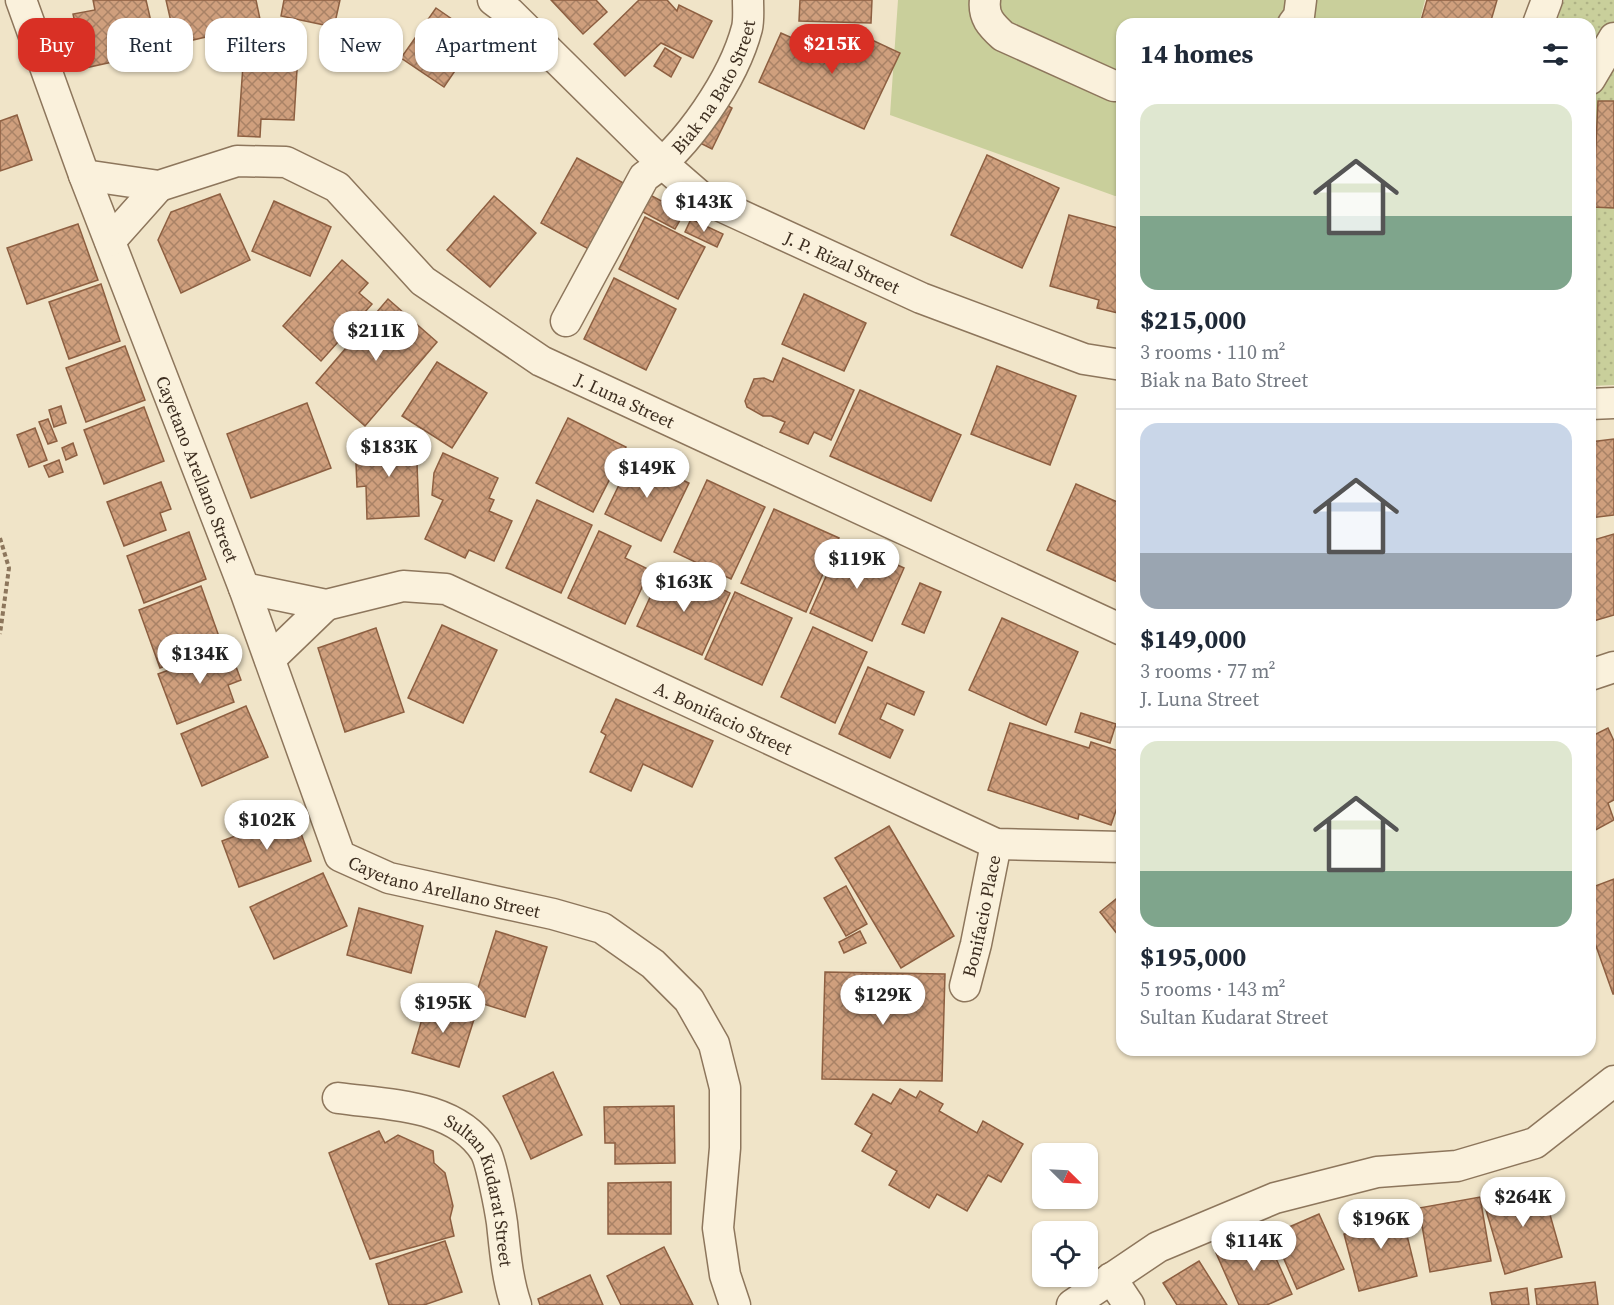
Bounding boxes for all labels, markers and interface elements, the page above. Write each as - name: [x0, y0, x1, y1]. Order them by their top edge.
- chip: Buy: [18, 18, 95, 72]
- chip: Rent: [107, 18, 193, 72]
- chip: Filters: [205, 18, 307, 72]
- chip: New: [319, 18, 403, 72]
- chip: Apartment: [415, 18, 558, 72]
- street label: Biak na Bato Street: [665, 19, 761, 159]
- pin: $215K: [790, 24, 874, 75]
- text: $215K: [803, 29, 861, 57]
- text: 14 homes: [1140, 36, 1253, 72]
- icon: filters: [1539, 38, 1572, 71]
- icon: home: [1302, 143, 1410, 251]
- pin: $143K: [662, 182, 746, 233]
- text: $143K: [675, 187, 733, 215]
- street label: J. P. Rizal Street: [779, 224, 904, 299]
- text: $215,000: [1140, 302, 1246, 338]
- pin: $211K: [334, 311, 418, 362]
- text: $211K: [347, 316, 405, 344]
- text: 3 rooms · 110 m²: [1140, 338, 1286, 366]
- street label: J. Luna Street: [570, 366, 679, 434]
- text: Biak na Bato Street: [1140, 366, 1308, 394]
- street label: Cayetano Arellano Street: [150, 372, 245, 566]
- pin: $183K: [347, 427, 431, 478]
- text: $183K: [360, 432, 418, 460]
- pin: $149K: [605, 448, 689, 499]
- text: $149K: [618, 453, 676, 481]
- icon: home: [1302, 462, 1410, 570]
- pin: $119K: [815, 539, 899, 590]
- text: $119K: [828, 544, 886, 572]
- pin: $163K: [642, 562, 726, 613]
- text: $163K: [655, 567, 713, 595]
- text: $149,000: [1140, 621, 1246, 657]
- pin: $134K: [158, 634, 242, 685]
- text: $134K: [171, 639, 229, 667]
- text: 3 rooms · 77 m²: [1140, 657, 1276, 685]
- street label: A. Bonifacio Street: [650, 675, 797, 760]
- text: J. Luna Street: [1140, 685, 1259, 713]
- icon: home: [1302, 780, 1410, 888]
- pin: $102K: [225, 800, 309, 851]
- text: $102K: [238, 805, 296, 833]
- street label: Cayetano Arellano Street: [344, 849, 543, 923]
- street label: Bonifacio Place: [955, 853, 1006, 980]
- text: $195,000: [1140, 939, 1246, 975]
- pin: $129K: [841, 975, 925, 1026]
- text: 5 rooms · 143 m²: [1140, 975, 1286, 1003]
- text: $129K: [854, 980, 912, 1008]
- pin: $195K: [401, 983, 485, 1034]
- text: $195K: [414, 988, 472, 1016]
- text: Sultan Kudarat Street: [1140, 1003, 1328, 1031]
- street label: Sultan Kudarat Street: [441, 1107, 519, 1268]
- north arrow: [1032, 1143, 1098, 1209]
- map controls: [1032, 1143, 1098, 1287]
- pin: $264K: [1481, 1177, 1565, 1228]
- text: $264K: [1494, 1182, 1552, 1210]
- pin: $196K: [1339, 1199, 1423, 1250]
- text: $196K: [1352, 1204, 1410, 1232]
- button: locate: [1032, 1221, 1098, 1287]
- pin: $114K: [1212, 1221, 1296, 1272]
- text: $114K: [1225, 1226, 1283, 1254]

